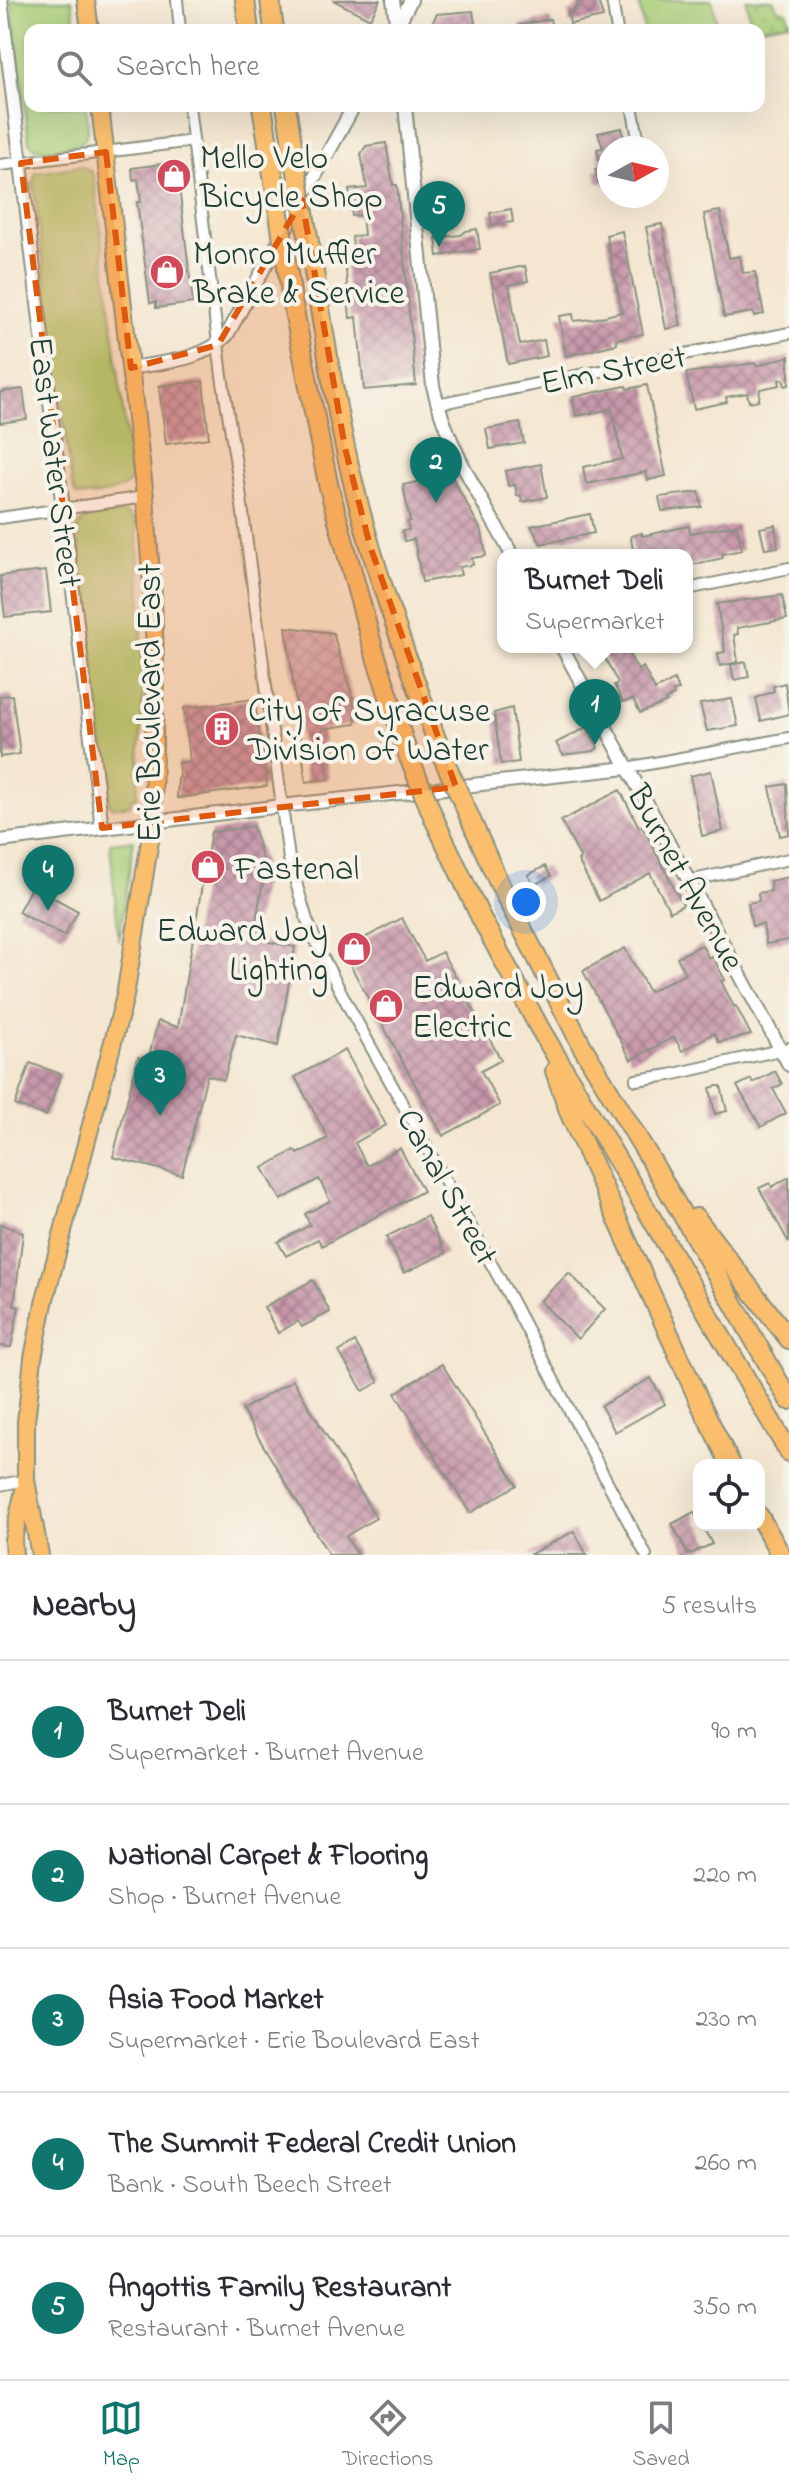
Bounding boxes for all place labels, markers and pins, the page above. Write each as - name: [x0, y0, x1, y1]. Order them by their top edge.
- place label: Mello Velo Bicycle Shop: [199, 135, 383, 224]
- shop icon: Mello Velo Bicycle Shop: [155, 157, 193, 195]
- pin: 5: [413, 181, 465, 247]
- place label: Monro Muffler Brake & Service: [192, 231, 405, 320]
- shop icon: Monro Muffler Brake & Service: [148, 253, 186, 291]
- pin: 2: [410, 437, 462, 503]
- pin: 1: [569, 679, 621, 745]
- place label: City of Syracuse Division of Water: [247, 688, 491, 777]
- building icon: City of Syracuse Division of Water: [203, 710, 241, 748]
- pin: 4: [22, 845, 74, 911]
- place label: Fastenal: [233, 846, 359, 896]
- shop icon: Fastenal: [189, 848, 227, 886]
- place label: Edward Joy Lighting: [156, 908, 328, 997]
- shop icon: Edward Joy Lighting: [335, 930, 373, 968]
- place label: Edward Joy Electric: [412, 965, 584, 1054]
- shop icon: Edward Joy Electric: [367, 987, 405, 1025]
- pin: 3: [134, 1050, 186, 1116]

